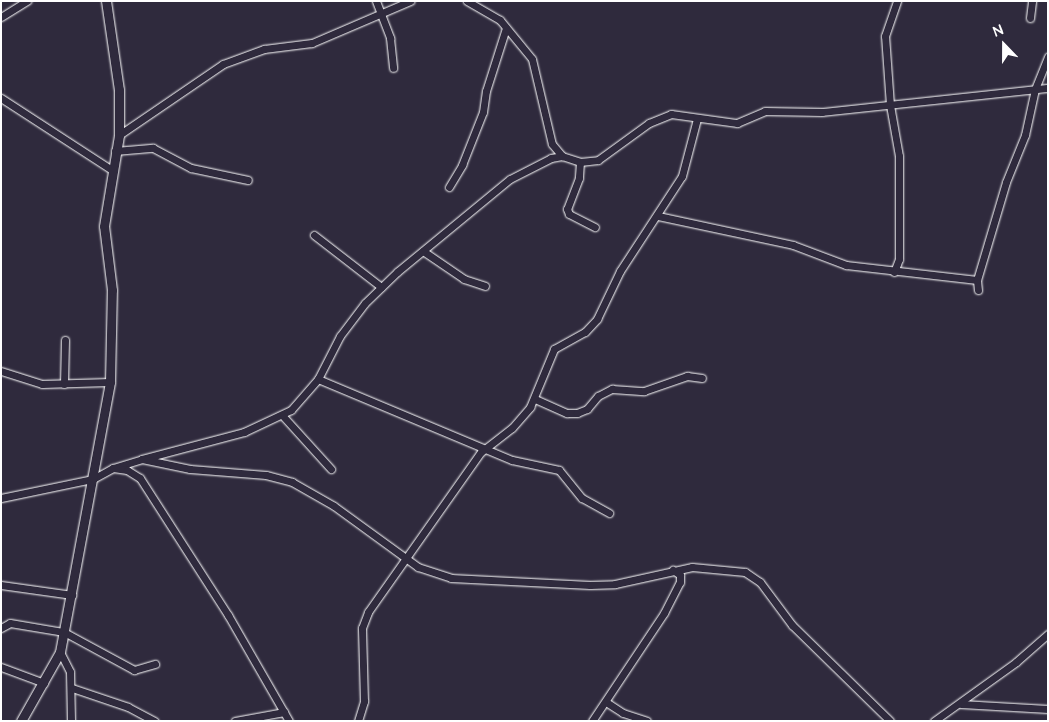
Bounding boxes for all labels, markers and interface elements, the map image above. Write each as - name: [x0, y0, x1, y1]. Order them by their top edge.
- north arrow: [979, 20, 1029, 70]
- text: N: [991, 20, 1006, 42]

